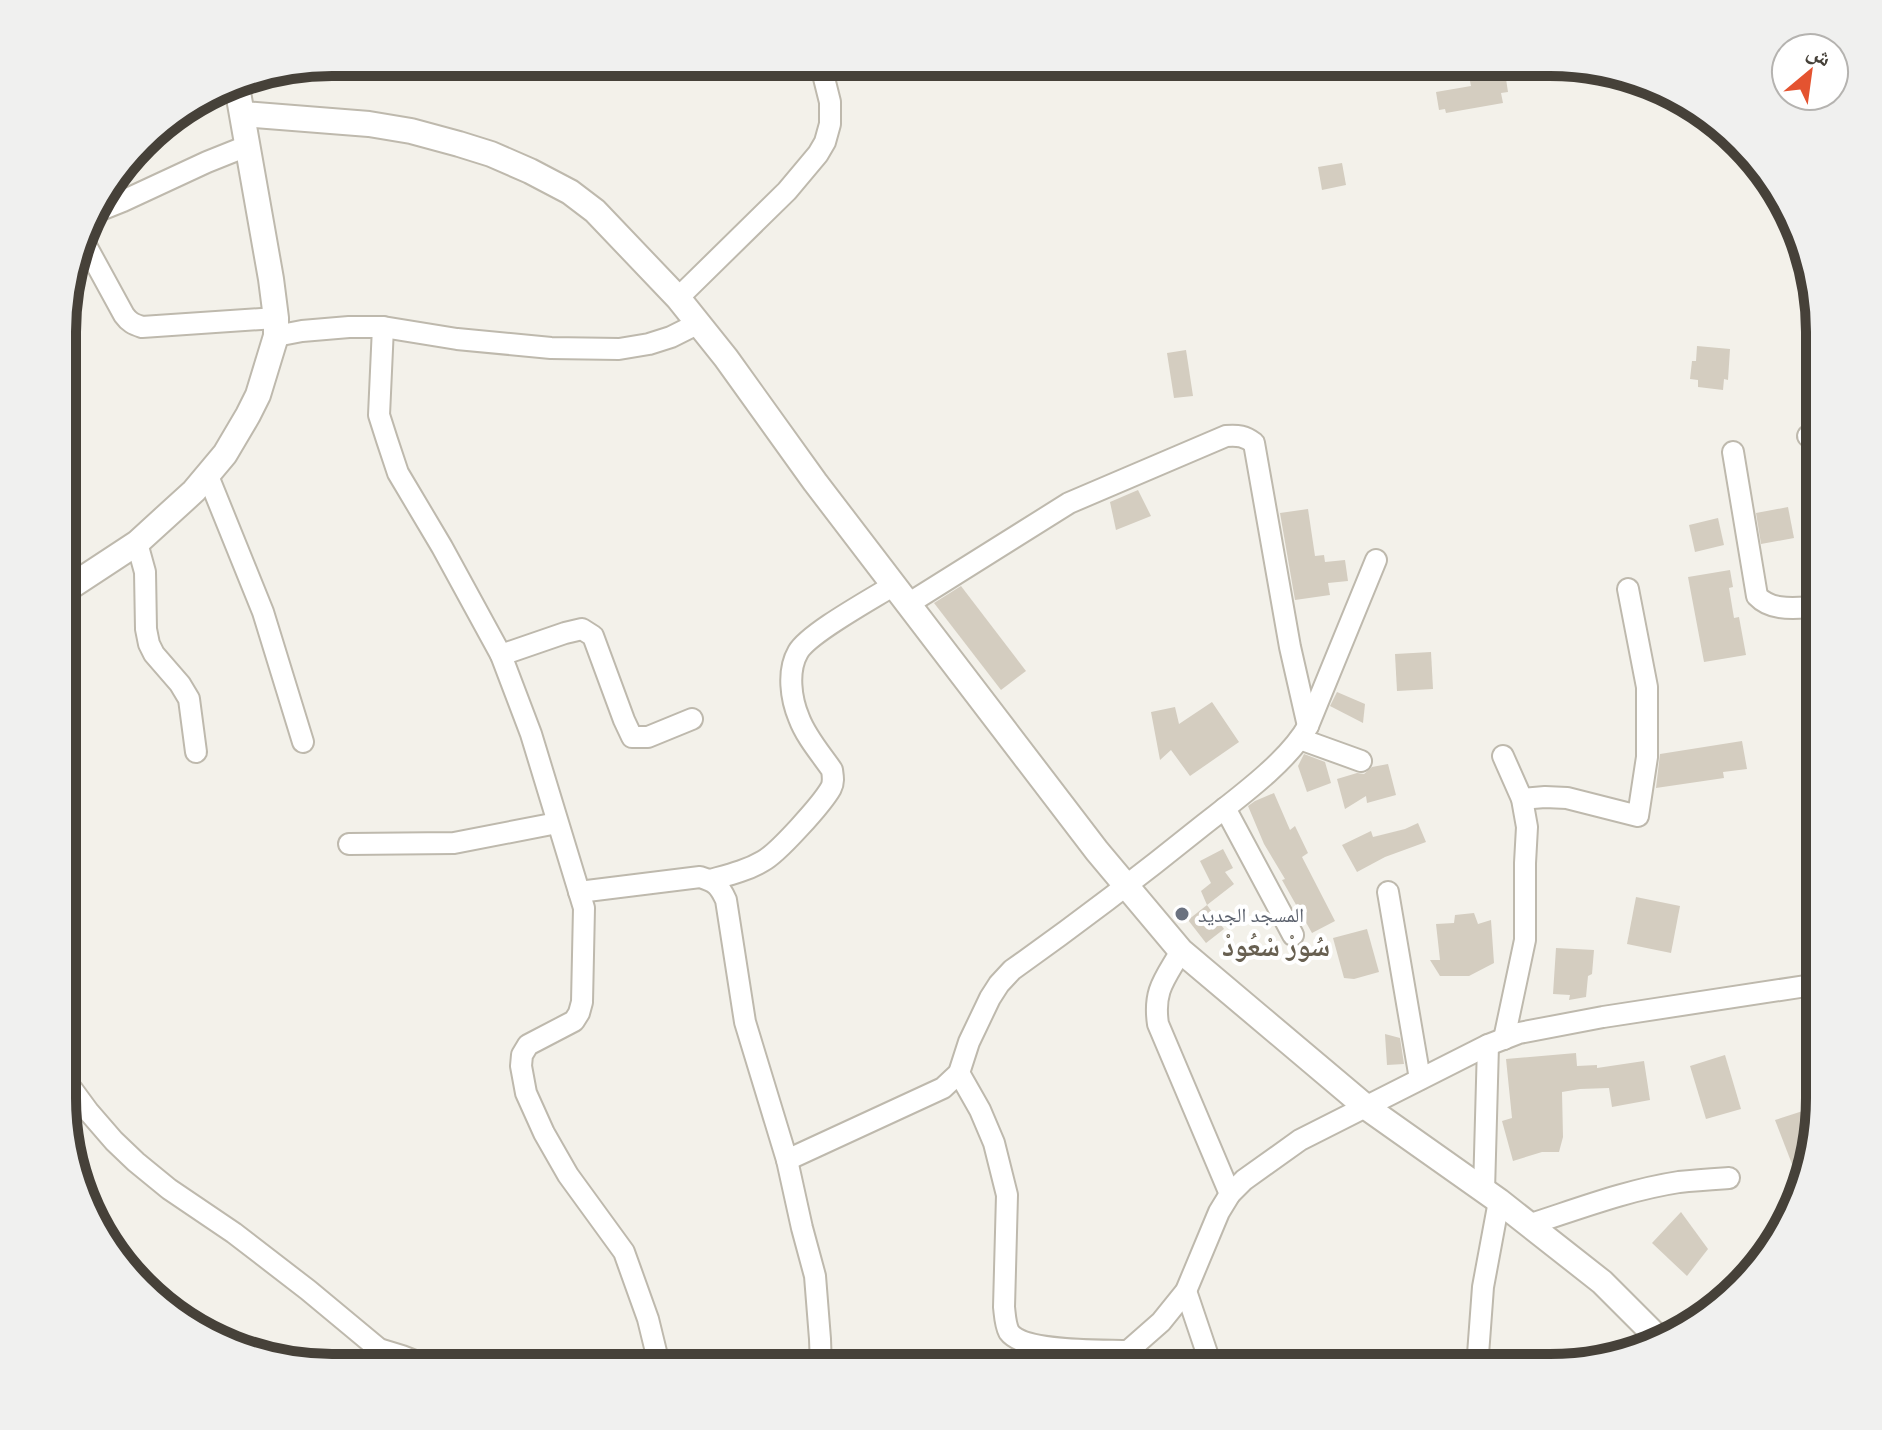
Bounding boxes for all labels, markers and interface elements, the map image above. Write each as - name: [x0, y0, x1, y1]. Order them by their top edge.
- north arrow: [1770, 32, 1850, 112]
- text: ش: [1802, 36, 1837, 73]
- place label: المسجد الجديد: [1198, 901, 1304, 928]
- marker: المسجد الجديد: [1173, 905, 1191, 923]
- district label: سُورْ سْعُودْ: [1222, 927, 1330, 965]

